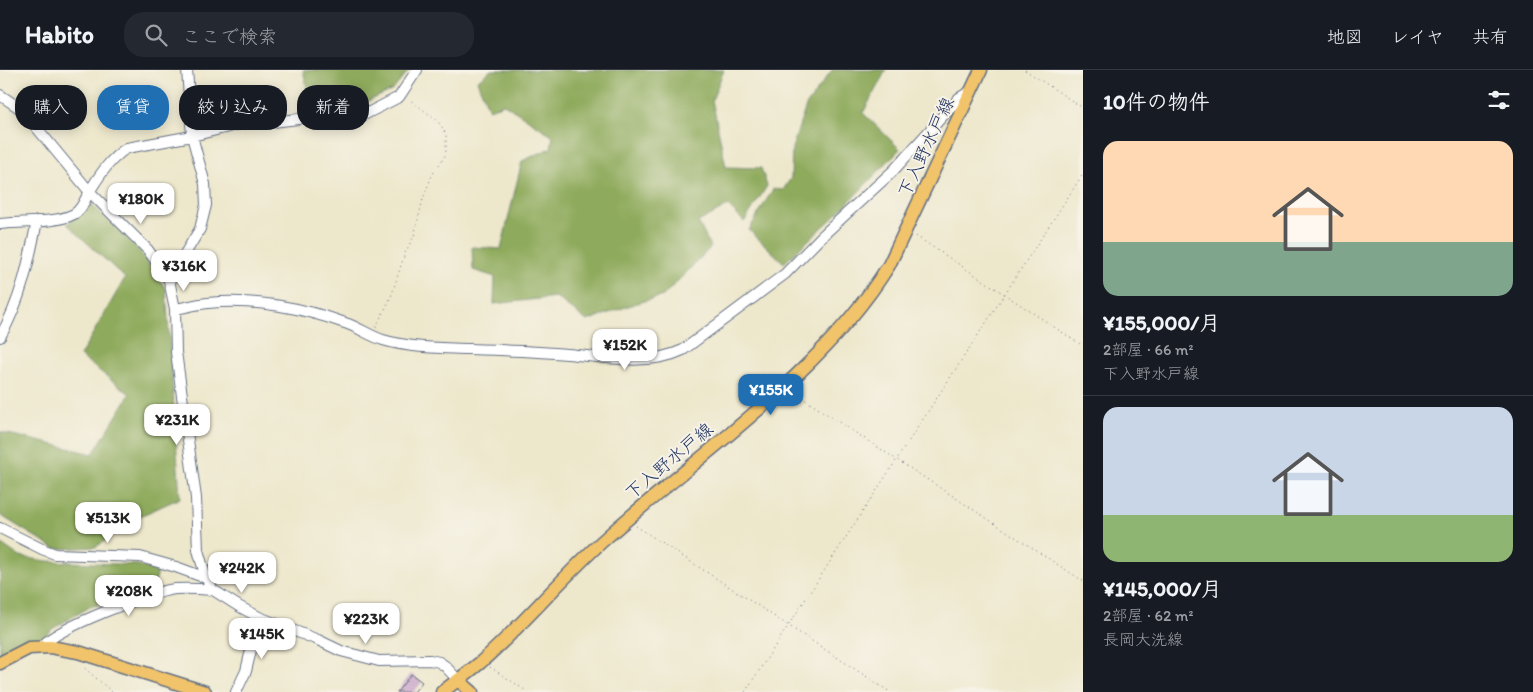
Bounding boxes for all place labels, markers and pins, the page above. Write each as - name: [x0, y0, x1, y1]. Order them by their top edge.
- pin: ¥180K: [106, 182, 176, 225]
- pin: ¥316K: [149, 250, 219, 292]
- pin: ¥152K: [590, 328, 660, 371]
- pin: ¥155K: [736, 374, 806, 416]
- pin: ¥231K: [142, 404, 212, 446]
- pin: ¥513K: [73, 502, 143, 544]
- pin: ¥242K: [207, 552, 277, 594]
- pin: ¥208K: [94, 574, 164, 617]
- pin: ¥223K: [331, 602, 401, 645]
- pin: ¥145K: [227, 618, 297, 660]

